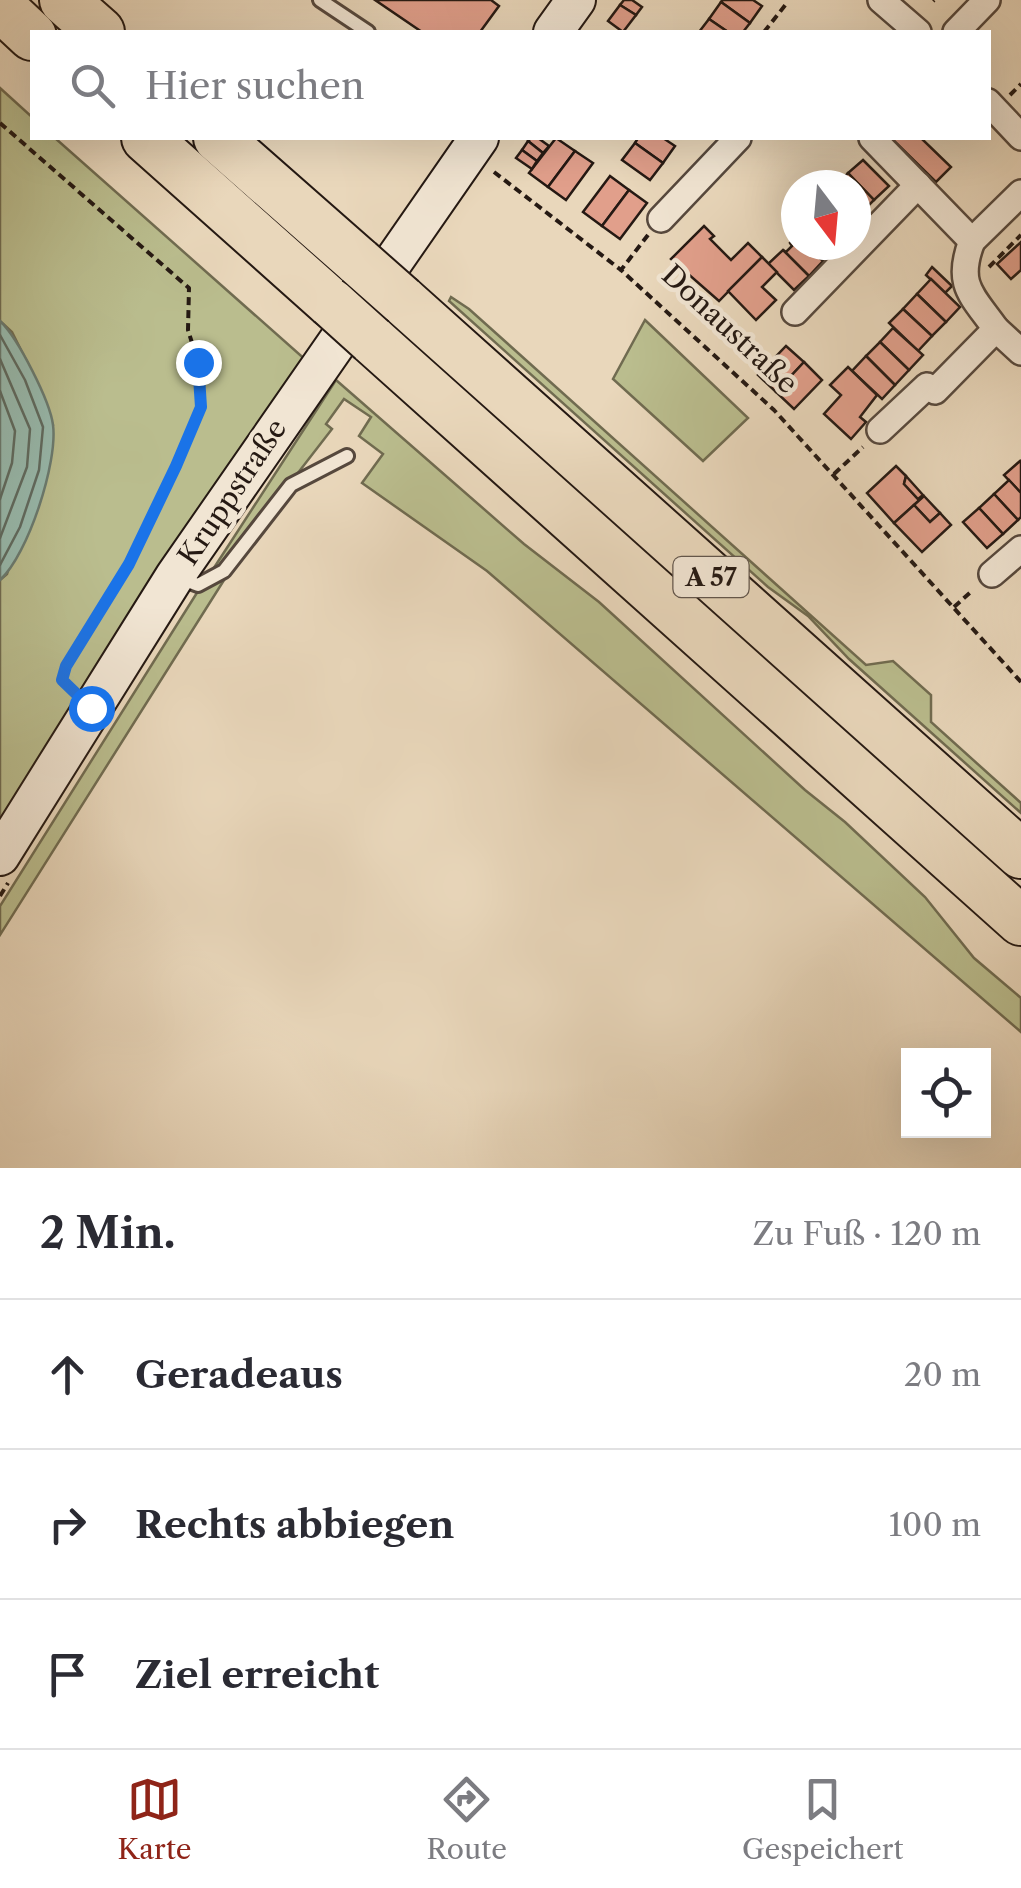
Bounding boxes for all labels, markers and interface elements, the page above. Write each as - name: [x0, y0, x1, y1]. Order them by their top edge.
- search box: [30, 30, 991, 140]
- icon: search: [65, 58, 120, 113]
- text: Hier suchen: [145, 62, 365, 109]
- north arrow: [781, 170, 871, 260]
- street label: Donaustraße: [655, 258, 805, 400]
- route end: [176, 340, 222, 386]
- street label: Kruppstraße: [171, 413, 293, 571]
- road number: A 57: [674, 557, 748, 597]
- route start: [69, 686, 115, 732]
- map controls: [901, 1048, 991, 1138]
- button: locate: [901, 1048, 991, 1138]
- text: 2 Min.: [40, 1207, 175, 1259]
- text: Zu Fuß · 120 m: [753, 1214, 981, 1253]
- icon: ahead: [40, 1347, 95, 1402]
- text: Geradeaus: [135, 1351, 343, 1398]
- text: 20 m: [904, 1355, 981, 1394]
- icon: right: [40, 1497, 95, 1552]
- text: Rechts abbiegen: [135, 1501, 454, 1548]
- text: 100 m: [889, 1505, 981, 1544]
- icon: arrive: [40, 1647, 95, 1702]
- text: Ziel erreicht: [135, 1651, 379, 1698]
- tab: Karte: [118, 1772, 191, 1866]
- tab: Route: [427, 1772, 507, 1866]
- tab: Gespeichert: [742, 1772, 903, 1866]

